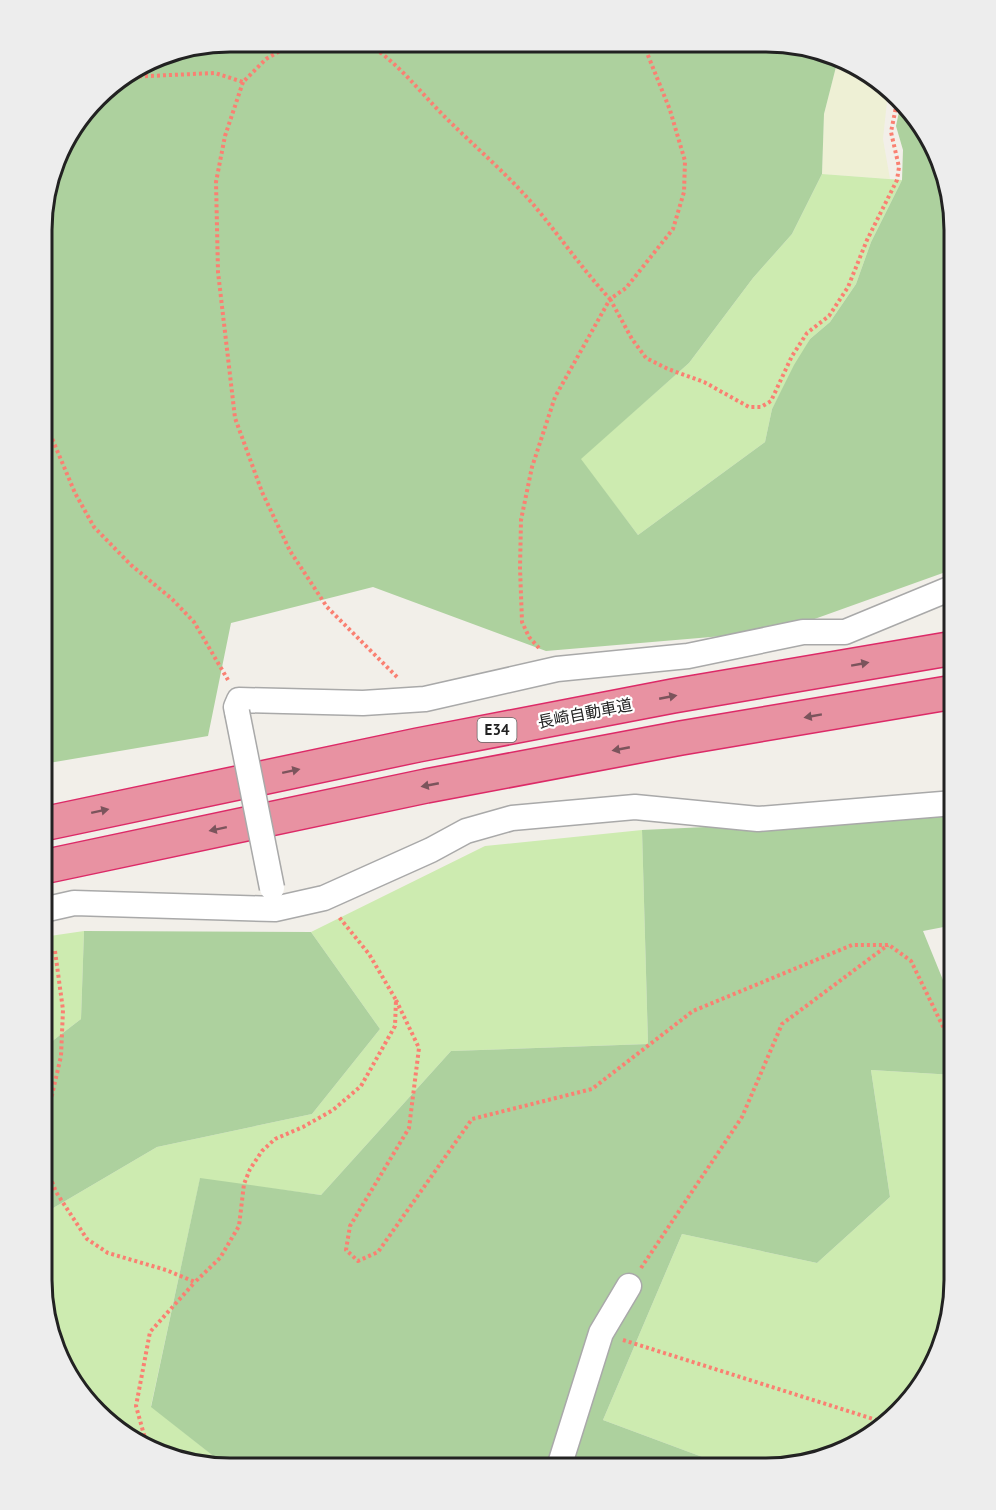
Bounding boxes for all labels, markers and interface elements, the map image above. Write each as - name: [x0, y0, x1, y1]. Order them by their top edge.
- one-way arrow: [850, 660, 869, 669]
- one-way arrow: [658, 692, 677, 701]
- street label: 長崎自動車道: [536, 694, 634, 732]
- one-way arrow: [804, 711, 823, 720]
- road number: E34: [478, 718, 516, 742]
- one-way arrow: [612, 745, 631, 754]
- one-way arrow: [281, 766, 300, 775]
- one-way arrow: [420, 781, 439, 790]
- one-way arrow: [91, 806, 110, 815]
- one-way arrow: [209, 824, 227, 834]

